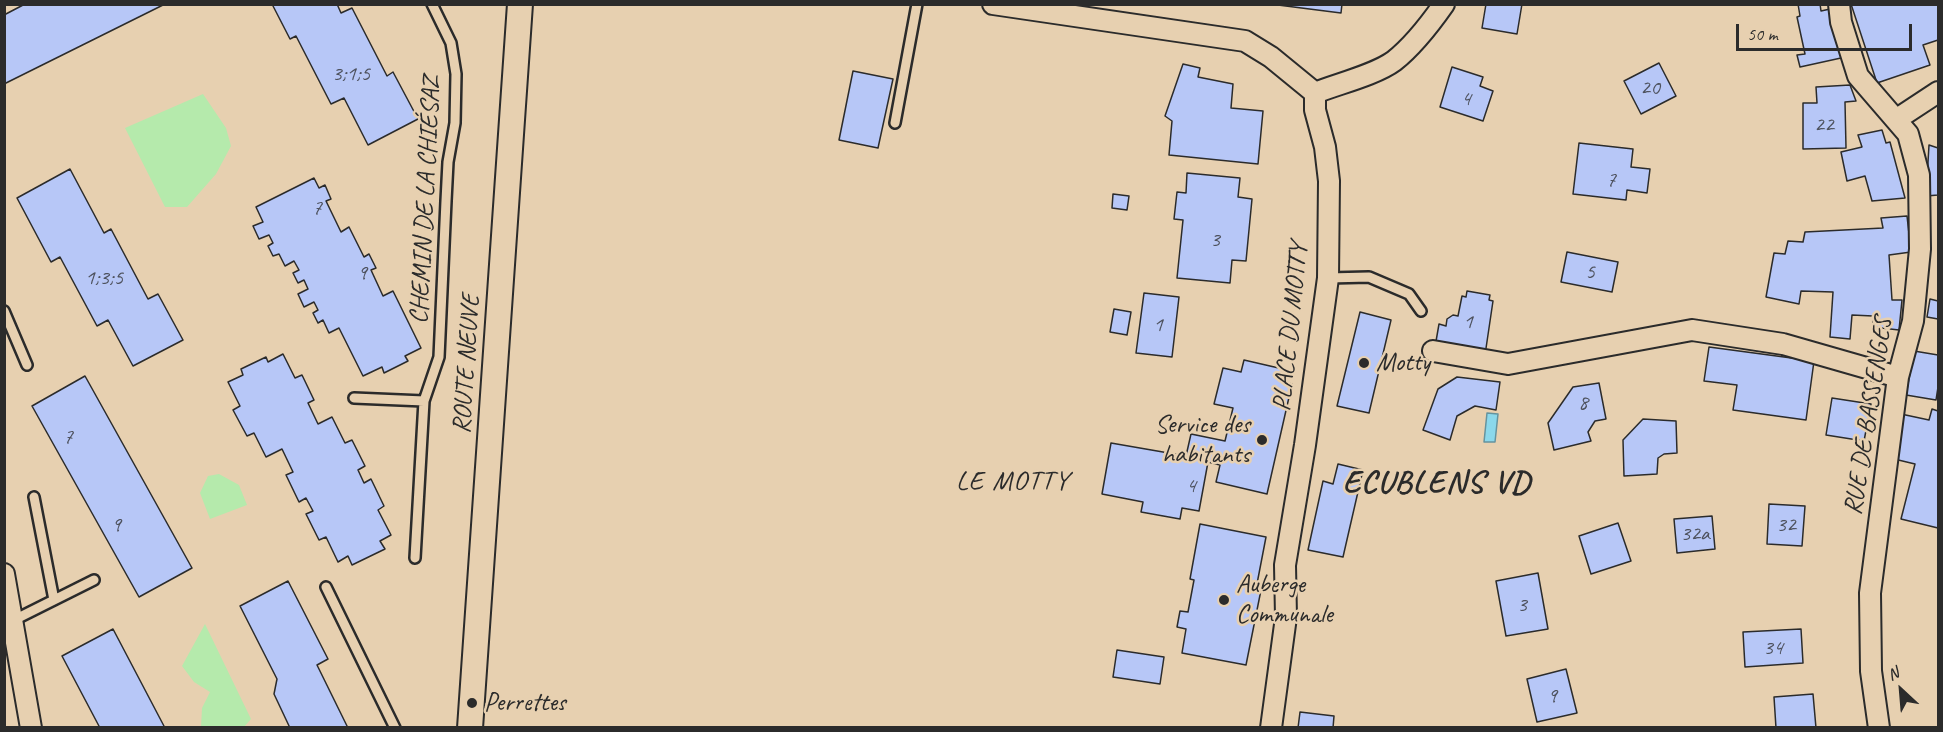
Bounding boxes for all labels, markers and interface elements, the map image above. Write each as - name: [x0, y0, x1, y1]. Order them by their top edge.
- scale bar: [1739, 12, 1914, 50]
- text: 50 m: [1747, 23, 1778, 45]
- house number: 3;1;5: [332, 61, 370, 87]
- street label: CHEMIN DE LA CHIÉSAZ: [404, 75, 448, 325]
- house number: 20: [1640, 75, 1660, 101]
- house number: 4: [1461, 86, 1471, 112]
- house number: 22: [1814, 112, 1834, 138]
- house number: 7: [1606, 167, 1616, 193]
- house number: 7: [312, 195, 322, 221]
- house number: 3: [1210, 227, 1220, 253]
- street label: PLACE DU MOTTY: [1267, 241, 1315, 413]
- house number: 5: [1585, 259, 1595, 285]
- house number: 9: [357, 260, 367, 286]
- house number: 1;3;5: [85, 265, 123, 291]
- street label: ROUTE NEUVE: [447, 293, 487, 435]
- house number: 1: [1463, 309, 1473, 335]
- house number: 1: [1153, 312, 1163, 338]
- street label: RUE DE BASSENGES: [1838, 315, 1900, 517]
- place label: Motty: [1376, 347, 1430, 379]
- marker: Motty: [1357, 356, 1371, 370]
- house number: 8: [1578, 390, 1588, 416]
- place label: Service des habitants: [1155, 409, 1250, 470]
- house number: 7: [63, 424, 73, 450]
- marker: Service des habitants: [1255, 433, 1269, 447]
- district label: ECUBLENS VD: [1343, 465, 1531, 503]
- district label: LE MOTTY: [956, 466, 1070, 498]
- house number: 4: [1186, 473, 1196, 499]
- house number: 9: [111, 512, 121, 538]
- house number: 32: [1776, 512, 1796, 538]
- house number: 32a: [1680, 521, 1710, 547]
- place label: Auberge Communale: [1236, 569, 1333, 630]
- house number: 3: [1517, 592, 1527, 618]
- marker: Auberge Communale: [1217, 593, 1231, 607]
- house number: 34: [1763, 635, 1783, 661]
- north arrow: [1871, 660, 1931, 720]
- text: N: [1884, 663, 1902, 685]
- house number: 9: [1547, 683, 1557, 709]
- place label: Perrettes: [484, 687, 566, 719]
- marker: Perrettes: [465, 696, 479, 710]

